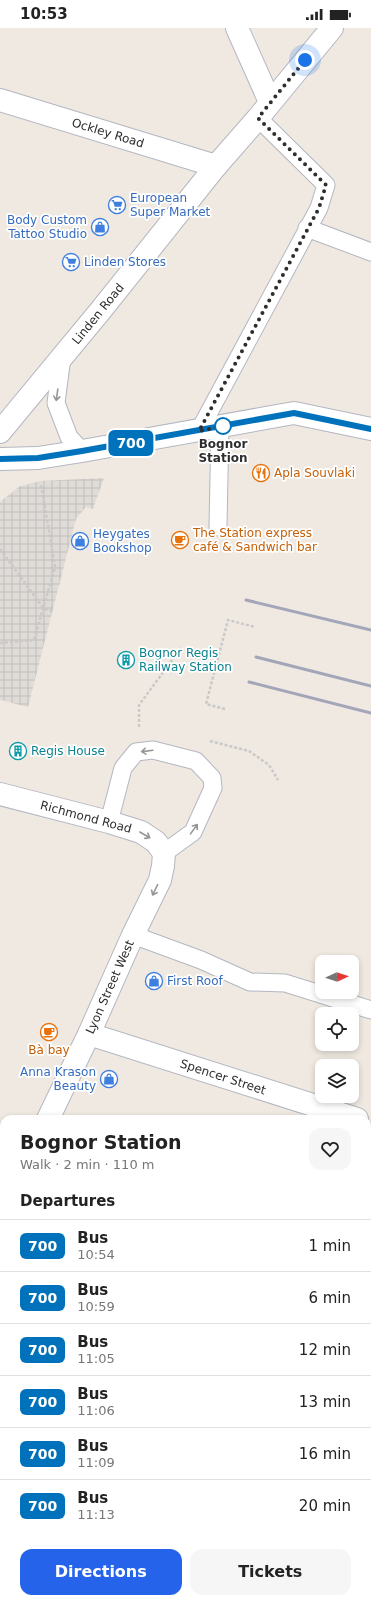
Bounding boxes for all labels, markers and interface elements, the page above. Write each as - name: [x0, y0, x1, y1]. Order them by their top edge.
- text: 10:53: [20, 5, 68, 23]
- your location: [295, 50, 315, 70]
- street label: Ockley Road: [70, 115, 146, 151]
- place label: European Super Market: [130, 191, 211, 219]
- supermarket icon: European Super Market: [107, 195, 127, 215]
- place label: Body Custom Tattoo Studio: [7, 213, 87, 241]
- shop icon: Body Custom Tattoo Studio: [90, 217, 110, 237]
- supermarket icon: Linden Stores: [61, 252, 81, 272]
- place label: Linden Stores: [84, 255, 166, 269]
- street label: Linden Road: [69, 281, 127, 347]
- one-way arrow: [53, 389, 61, 402]
- marker: Bognor Station: [214, 417, 232, 435]
- line badge: 700: [108, 430, 154, 456]
- text: 700: [116, 435, 146, 451]
- place label: Bognor Station: [198, 437, 248, 465]
- restaurant icon: Apla Souvlaki: [251, 463, 271, 483]
- place label: Apla Souvlaki: [274, 466, 355, 480]
- place label: The Station express café & Sandwich bar: [192, 526, 317, 554]
- place label: Heygates Bookshop: [93, 527, 152, 555]
- cafe icon: The Station express café & Sandwich bar: [170, 530, 190, 550]
- shop icon: Heygates Bookshop: [70, 531, 90, 551]
- place label: Bognor Regis Railway Station: [139, 646, 232, 674]
- building icon: Bognor Regis Railway Station: [116, 650, 136, 670]
- building icon: Regis House: [8, 741, 28, 761]
- place label: Regis House: [31, 744, 105, 758]
- one-way arrow: [141, 747, 154, 755]
- street label: Richmond Road: [39, 798, 133, 836]
- one-way arrow: [190, 824, 198, 835]
- one-way arrow: [139, 832, 151, 840]
- one-way arrow: [151, 884, 158, 896]
- street label: Lyon Street West: [83, 938, 137, 1036]
- north arrow: [315, 955, 359, 999]
- map controls: [315, 955, 359, 1103]
- shop icon: First Roof: [144, 971, 164, 991]
- place label: First Roof: [167, 974, 224, 988]
- button: locate: [315, 1007, 359, 1051]
- cafe icon: Bà bay: [39, 1022, 59, 1042]
- place label: Bà bay: [28, 1043, 70, 1057]
- street label: Spencer Street: [178, 1057, 268, 1098]
- button: layers: [315, 1059, 359, 1103]
- place label: Anna Krason Beauty: [20, 1065, 96, 1093]
- shop icon: Anna Krason Beauty: [99, 1069, 119, 1089]
- button: heart: [309, 1128, 351, 1170]
- text: Bognor Station: [20, 1131, 181, 1153]
- text: Walk · 2 min · 110 m: [20, 1157, 154, 1172]
- text: Departures: [20, 1192, 115, 1210]
- text: Bus: [77, 1229, 108, 1247]
- text: 1 min: [308, 1237, 351, 1255]
- text: 700: [28, 1238, 57, 1254]
- text: 10:54: [77, 1247, 115, 1262]
- text: Bus: [77, 1281, 108, 1299]
- text: 6 min: [308, 1289, 351, 1307]
- text: 700: [28, 1290, 57, 1306]
- text: 10:59: [77, 1299, 115, 1314]
- text: Bus: [77, 1333, 108, 1351]
- text: 12 min: [299, 1341, 351, 1359]
- text: 700: [28, 1342, 57, 1358]
- text: 11:05: [77, 1351, 115, 1366]
- text: Bus: [77, 1385, 108, 1403]
- text: 13 min: [299, 1393, 351, 1411]
- text: 700: [28, 1394, 57, 1410]
- text: 11:06: [77, 1403, 115, 1418]
- text: Bus: [77, 1437, 108, 1455]
- text: 16 min: [299, 1445, 351, 1463]
- text: 700: [28, 1446, 57, 1462]
- text: 11:09: [77, 1455, 115, 1470]
- text: Bus: [77, 1489, 108, 1507]
- text: 20 min: [299, 1497, 351, 1515]
- text: 700: [28, 1498, 57, 1514]
- text: 11:13: [77, 1507, 115, 1522]
- button: Directions: [20, 1549, 182, 1595]
- button: Tickets: [190, 1549, 351, 1595]

